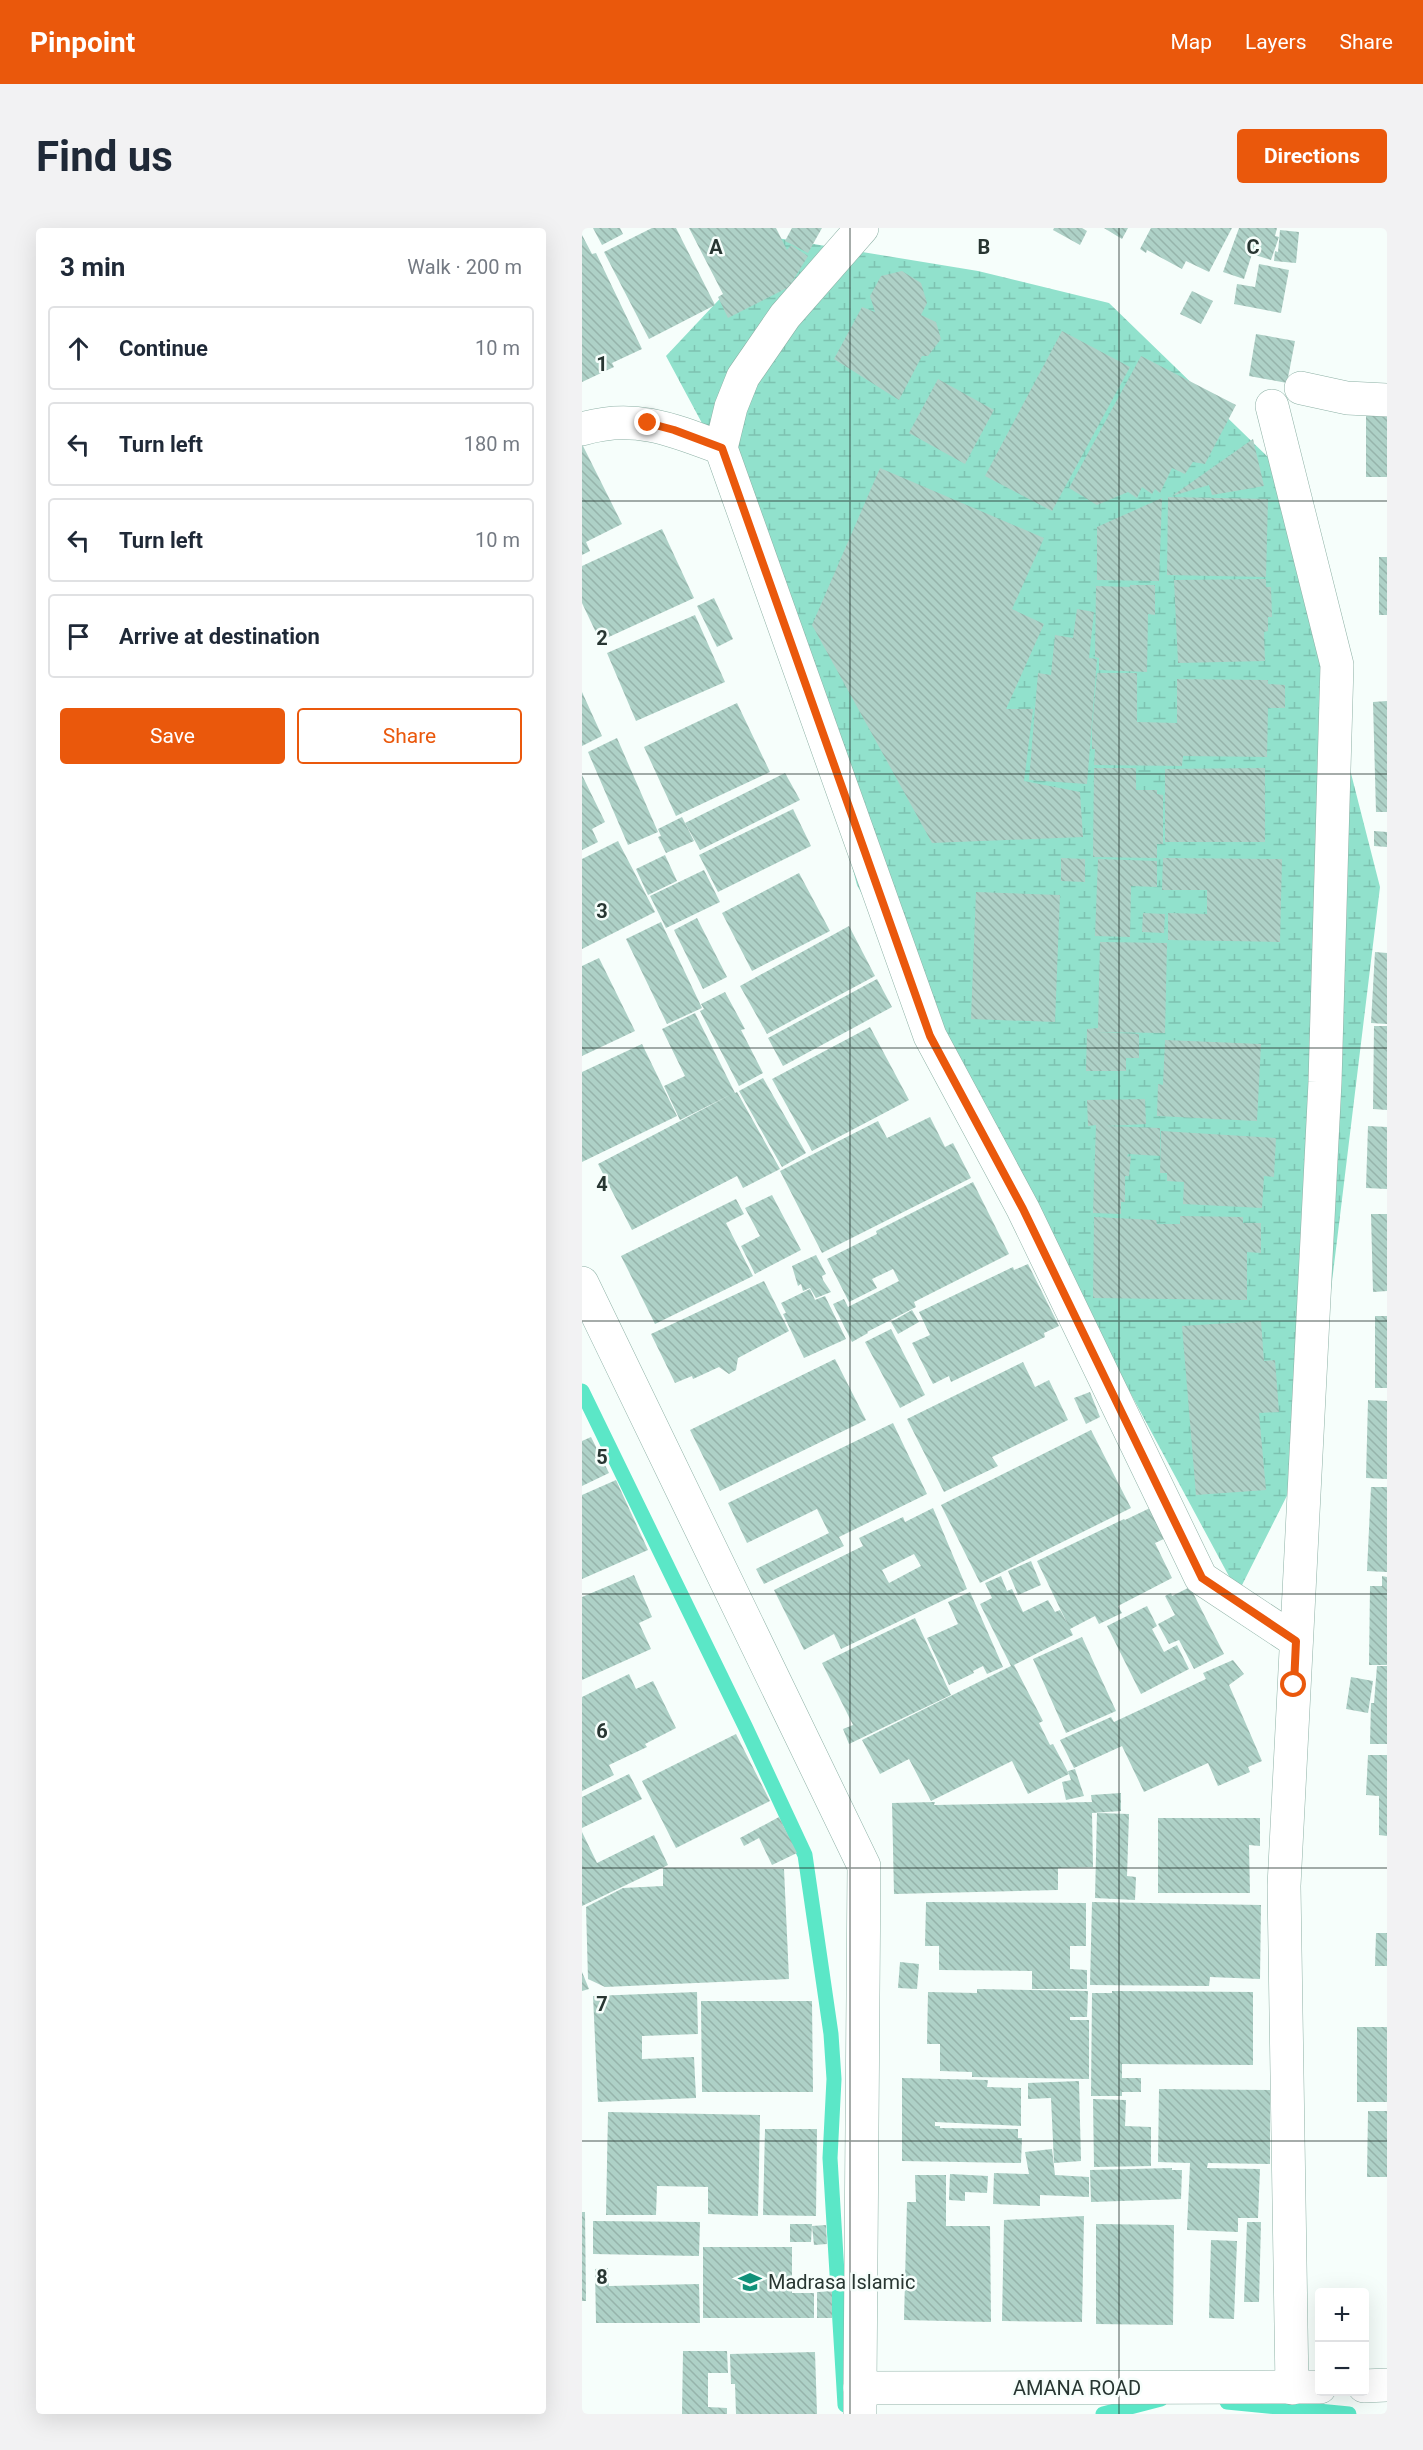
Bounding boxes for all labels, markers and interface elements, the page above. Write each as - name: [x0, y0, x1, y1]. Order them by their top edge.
- text: Pinpoint: [30, 26, 135, 59]
- text: Map: [1170, 30, 1212, 54]
- text: Layers: [1245, 30, 1306, 54]
- text: Share: [1339, 30, 1393, 54]
- button: Directions: [1237, 129, 1387, 183]
- text: Find us: [36, 132, 173, 181]
- text: A: [709, 235, 723, 259]
- text: B: [978, 235, 990, 259]
- text: C: [1246, 235, 1260, 259]
- text: 3 min: [60, 252, 125, 282]
- text: Walk · 200 m: [407, 255, 522, 279]
- icon: ahead: [62, 332, 95, 365]
- text: Continue: [119, 336, 208, 361]
- text: 10 m: [475, 336, 520, 360]
- text: 1: [596, 352, 608, 376]
- route end: [634, 409, 660, 435]
- icon: left: [62, 428, 95, 461]
- text: Turn left: [119, 432, 203, 457]
- text: 180 m: [464, 432, 520, 456]
- icon: left: [62, 524, 95, 557]
- text: Turn left: [119, 528, 203, 553]
- text: 10 m: [475, 528, 520, 552]
- icon: arrive: [62, 620, 95, 653]
- text: Arrive at destination: [119, 624, 320, 649]
- text: 2: [596, 626, 608, 650]
- button: Save: [60, 708, 285, 764]
- button: Share: [297, 708, 522, 764]
- text: 3: [596, 899, 608, 923]
- text: 4: [596, 1172, 608, 1196]
- text: 5: [596, 1445, 608, 1469]
- route start: [1280, 1671, 1306, 1697]
- text: 6: [596, 1719, 608, 1743]
- text: 7: [596, 1992, 608, 2016]
- text: 8: [596, 2265, 608, 2289]
- school or university icon: Madrasa Islamic: [737, 2269, 763, 2295]
- place label: Madrasa Islamic: [768, 2270, 915, 2294]
- map controls: [1315, 2288, 1369, 2396]
- button: +: [1315, 2288, 1369, 2342]
- button: −: [1315, 2342, 1369, 2396]
- street label: AMANA ROAD: [1013, 2376, 1141, 2400]

